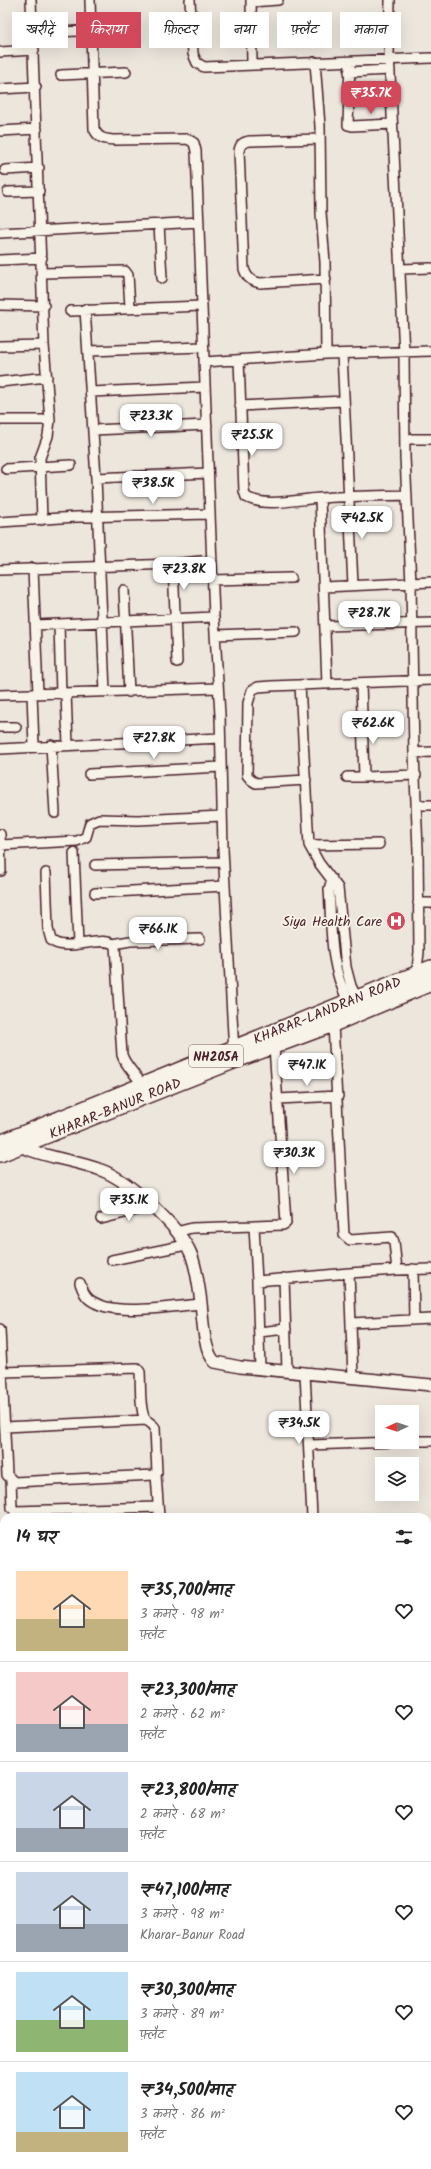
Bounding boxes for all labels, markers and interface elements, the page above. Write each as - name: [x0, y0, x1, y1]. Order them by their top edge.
- chip: खरीदें: [12, 12, 68, 48]
- chip: किराया: [76, 12, 141, 48]
- chip: फ़िल्टर: [149, 12, 212, 48]
- chip: नया: [220, 12, 269, 48]
- chip: फ़्लैट: [277, 12, 332, 48]
- chip: मकान: [340, 12, 401, 48]
- pin: ₹35.7K: [338, 81, 404, 115]
- text: ₹35.7K: [350, 83, 392, 104]
- pin: ₹23.3K: [118, 404, 184, 438]
- text: ₹23.3K: [129, 406, 173, 427]
- pin: ₹25.5K: [219, 423, 285, 457]
- text: ₹25.5K: [231, 425, 273, 446]
- pin: ₹38.5K: [120, 471, 186, 505]
- text: ₹38.5K: [131, 473, 175, 494]
- pin: ₹42.5K: [329, 506, 395, 540]
- text: ₹42.5K: [340, 508, 384, 529]
- pin: ₹23.8K: [151, 557, 217, 591]
- text: ₹23.8K: [162, 559, 206, 580]
- pin: ₹28.7K: [336, 601, 402, 635]
- text: ₹28.7K: [347, 603, 391, 624]
- pin: ₹62.6K: [340, 711, 406, 745]
- text: ₹62.6K: [351, 713, 395, 734]
- pin: ₹27.8K: [121, 726, 187, 760]
- text: ₹27.8K: [132, 728, 176, 749]
- hospital icon: Siya Health Care: [385, 910, 407, 932]
- place label: Siya Health Care: [282, 911, 383, 933]
- pin: ₹66.1K: [125, 917, 191, 951]
- text: ₹66.1K: [138, 919, 178, 940]
- street label: KHARAR-LANDRAN ROAD: [250, 971, 405, 1051]
- road number: NH205A: [189, 1045, 243, 1067]
- pin: ₹47.1K: [274, 1053, 340, 1087]
- text: ₹47.1K: [287, 1055, 327, 1076]
- street label: KHARAR-BANUR ROAD: [46, 1072, 185, 1146]
- pin: ₹30.3K: [261, 1141, 327, 1175]
- text: ₹30.3K: [272, 1143, 316, 1164]
- pin: ₹35.1K: [96, 1188, 162, 1222]
- text: ₹35.1K: [109, 1190, 149, 1211]
- north arrow: [375, 1405, 419, 1449]
- map controls: [375, 1405, 419, 1501]
- pin: ₹34.5K: [266, 1411, 332, 1445]
- text: ₹34.5K: [278, 1413, 321, 1434]
- button: layers: [375, 1457, 419, 1501]
- text: 14 घर: [16, 1524, 57, 1551]
- icon: filters: [393, 1526, 415, 1548]
- text: ₹35,700/माह: [140, 1577, 232, 1604]
- icon: home: [48, 1587, 96, 1635]
- icon: heart: [393, 1600, 415, 1622]
- text: 3 कमरे · 98 m²: [140, 1604, 224, 1625]
- text: फ़्लैट: [140, 1625, 165, 1646]
- text: ₹23,300/माह: [140, 1677, 235, 1704]
- icon: home: [48, 1688, 96, 1736]
- icon: heart: [393, 1701, 415, 1723]
- text: 2 कमरे · 62 m²: [140, 1704, 225, 1725]
- text: फ़्लैट: [140, 1725, 165, 1746]
- text: ₹23,800/माह: [140, 1777, 236, 1804]
- icon: home: [48, 1788, 96, 1836]
- icon: heart: [393, 1801, 415, 1823]
- text: 2 कमरे · 68 m²: [140, 1804, 225, 1825]
- text: फ़्लैट: [140, 1825, 165, 1846]
- text: ₹47,100/माह: [140, 1877, 229, 1904]
- icon: home: [48, 1888, 96, 1936]
- icon: heart: [393, 1901, 415, 1923]
- text: 3 कमरे · 98 m²: [140, 1904, 224, 1925]
- text: Kharar-Banur Road: [140, 1925, 245, 1946]
- text: ₹30,300/माह: [140, 1977, 234, 2004]
- icon: home: [48, 1988, 96, 2036]
- icon: heart: [393, 2001, 415, 2023]
- text: 3 कमरे · 89 m²: [140, 2004, 224, 2025]
- text: फ़्लैट: [140, 2025, 165, 2046]
- text: ₹34,500/माह: [140, 2077, 233, 2104]
- icon: home: [48, 2088, 96, 2136]
- icon: heart: [393, 2101, 415, 2123]
- text: 3 कमरे · 86 m²: [140, 2104, 225, 2125]
- text: फ़्लैट: [140, 2125, 165, 2146]

